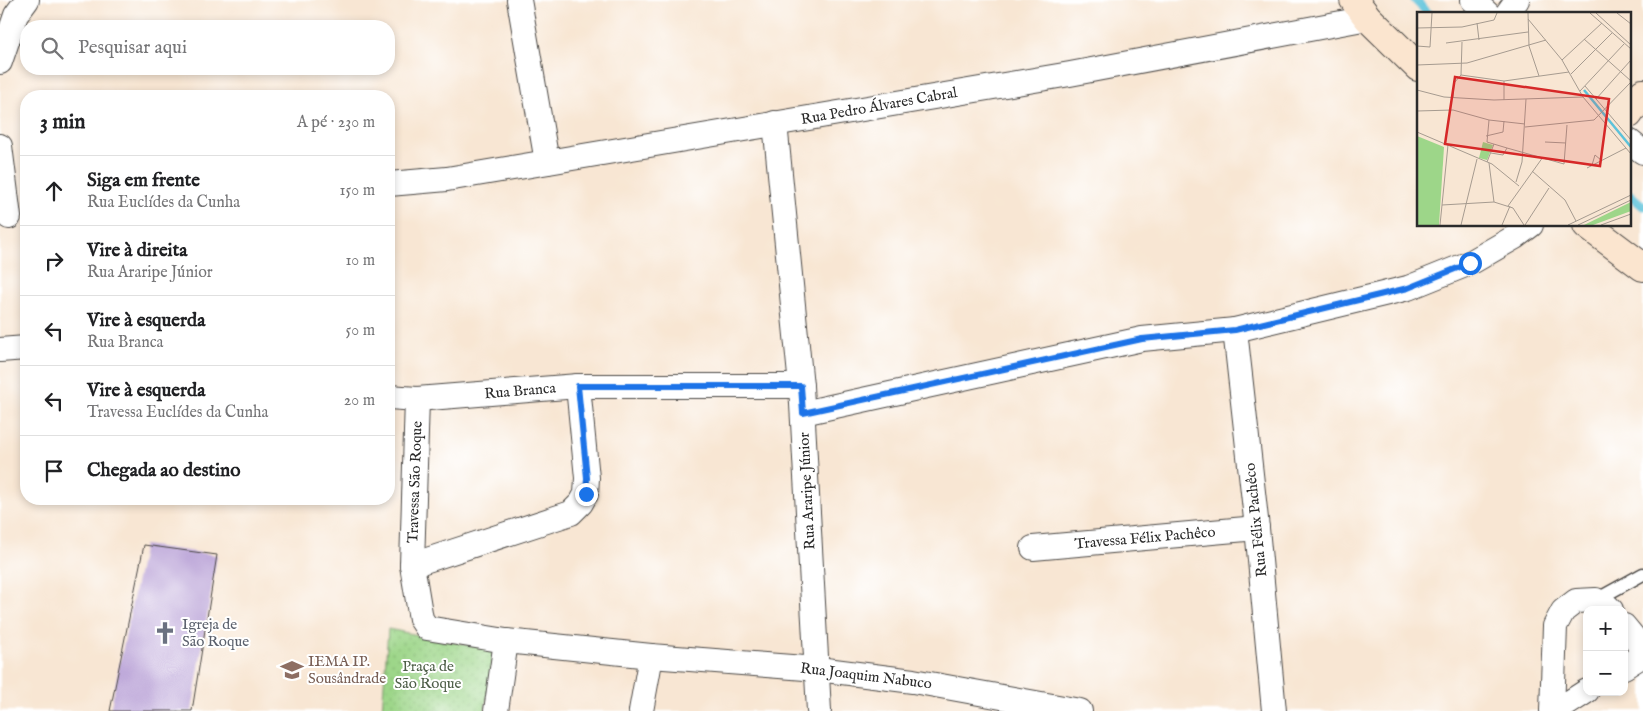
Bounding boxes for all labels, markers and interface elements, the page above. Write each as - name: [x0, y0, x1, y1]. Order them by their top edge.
- inset map: [1417, 12, 1630, 226]
- search box: [20, 20, 395, 75]
- icon: search: [38, 34, 66, 62]
- text: Pesquisar aqui: [78, 36, 187, 60]
- street label: Rua Pedro Álvares Cabral: [799, 83, 960, 129]
- text: 3 min: [40, 109, 85, 136]
- text: A pé · 230 m: [297, 113, 375, 133]
- text: Siga em frente: [87, 169, 200, 193]
- icon: ahead: [40, 177, 68, 205]
- text: 150 m: [340, 181, 375, 201]
- text: Rua Euclídes da Cunha: [87, 193, 240, 213]
- text: Vire à direita: [87, 239, 187, 263]
- icon: right: [40, 247, 68, 275]
- text: 10 m: [345, 251, 375, 271]
- route start: [1459, 252, 1482, 275]
- text: Rua Araripe Júnior: [87, 263, 213, 283]
- text: Vire à esquerda: [87, 309, 205, 333]
- icon: left: [40, 317, 68, 345]
- text: 50 m: [346, 321, 375, 341]
- text: Rua Branca: [87, 333, 163, 353]
- street label: Rua Branca: [483, 378, 557, 404]
- text: Vire à esquerda: [87, 379, 205, 403]
- icon: left: [40, 387, 68, 415]
- text: 20 m: [344, 391, 375, 411]
- text: Travessa Euclídes da Cunha: [87, 403, 269, 423]
- street label: Travessa São Roque: [403, 420, 427, 543]
- street label: Rua Araripe Júnior: [794, 431, 820, 550]
- icon: arrive: [40, 457, 68, 485]
- text: Chegada ao destino: [87, 459, 240, 483]
- street label: Rua Félix Pachêco: [1241, 462, 1271, 578]
- route end: [575, 483, 598, 506]
- street label: Travessa Félix Pachêco: [1074, 522, 1216, 554]
- map controls: [1583, 606, 1628, 696]
- button: +: [1583, 606, 1628, 651]
- place label: Igreja de São Roque: [182, 615, 249, 651]
- church icon: Igreja de São Roque: [152, 620, 178, 646]
- button: −: [1583, 651, 1628, 696]
- place label: IEMA IP. Sousândrade: [308, 652, 386, 688]
- school or university icon: IEMA IP. Sousândrade: [279, 657, 305, 683]
- park label: Praça de São Roque: [394, 657, 462, 693]
- street label: Rua Joaquim Nabuco: [799, 658, 933, 694]

